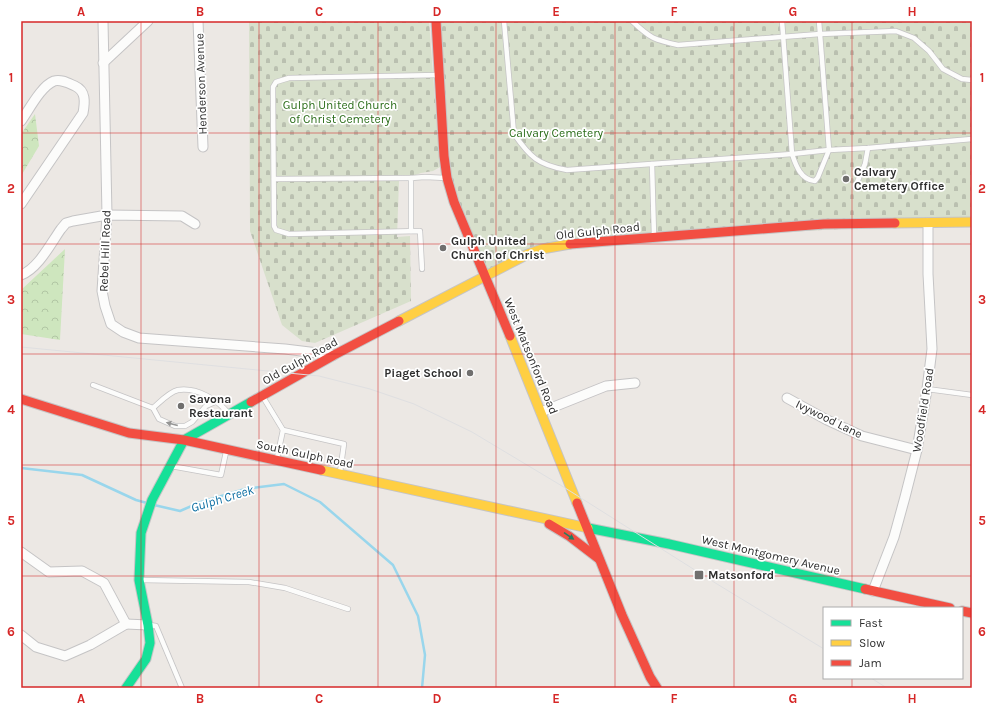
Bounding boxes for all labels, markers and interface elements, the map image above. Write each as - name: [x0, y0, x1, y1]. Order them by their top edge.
- text: A: [77, 4, 85, 19]
- text: B: [196, 4, 204, 19]
- text: C: [315, 4, 323, 19]
- text: D: [433, 4, 442, 19]
- text: E: [552, 4, 560, 19]
- text: F: [670, 4, 678, 19]
- text: G: [789, 4, 797, 19]
- text: H: [907, 4, 917, 19]
- street label: Henderson Avenue: [192, 33, 210, 135]
- text: 1: [9, 70, 13, 85]
- text: 1: [980, 70, 984, 85]
- park label: Gulph United Church of Christ Cemetery: [283, 98, 397, 126]
- park label: Calvary Cemetery: [509, 126, 604, 140]
- place label: Calvary Cemetery Office: [854, 165, 944, 193]
- marker: Calvary Cemetery Office: [841, 174, 851, 184]
- text: 2: [7, 181, 15, 196]
- text: 2: [978, 181, 986, 196]
- street label: Rebel Hill Road: [97, 210, 113, 292]
- street label: Old Gulph Road: [555, 220, 641, 242]
- place label: Gulph United Church of Christ: [451, 234, 544, 262]
- marker: Gulph United Church of Christ: [438, 243, 448, 253]
- text: 3: [7, 292, 15, 307]
- text: 3: [978, 292, 986, 307]
- street label: West Matsonford Road: [501, 296, 561, 416]
- street label: Old Gulph Road: [260, 334, 340, 388]
- place label: Piaget School: [384, 366, 462, 380]
- street label: Woodfield Road: [909, 367, 937, 453]
- marker: Piaget School: [465, 368, 475, 378]
- place label: Savona Restaurant: [189, 392, 253, 420]
- street label: Ivywood Lane: [793, 397, 865, 441]
- marker: Savona Restaurant: [176, 401, 186, 411]
- text: 4: [7, 402, 15, 417]
- text: 4: [978, 402, 986, 417]
- one-way arrow: [165, 421, 177, 427]
- street label: South Gulph Road: [255, 437, 355, 471]
- water label: Gulph Creek: [189, 482, 256, 515]
- text: 5: [7, 513, 15, 528]
- text: 5: [978, 513, 986, 528]
- one-way arrow: [563, 532, 574, 540]
- street label: West Montgomery Avenue: [700, 532, 842, 578]
- place label: Matsonford: [708, 568, 774, 582]
- marker: Matsonford: [693, 569, 705, 581]
- legend: [823, 607, 963, 679]
- text: Fast: [859, 616, 883, 630]
- text: 6: [7, 624, 15, 639]
- text: 6: [978, 624, 986, 639]
- text: Slow: [859, 636, 885, 650]
- text: Jam: [859, 656, 882, 670]
- text: A: [77, 691, 85, 706]
- text: B: [196, 691, 204, 706]
- text: C: [315, 691, 323, 706]
- text: D: [433, 691, 442, 706]
- text: E: [552, 691, 560, 706]
- text: F: [670, 691, 678, 706]
- text: G: [789, 691, 797, 706]
- text: H: [907, 691, 917, 706]

